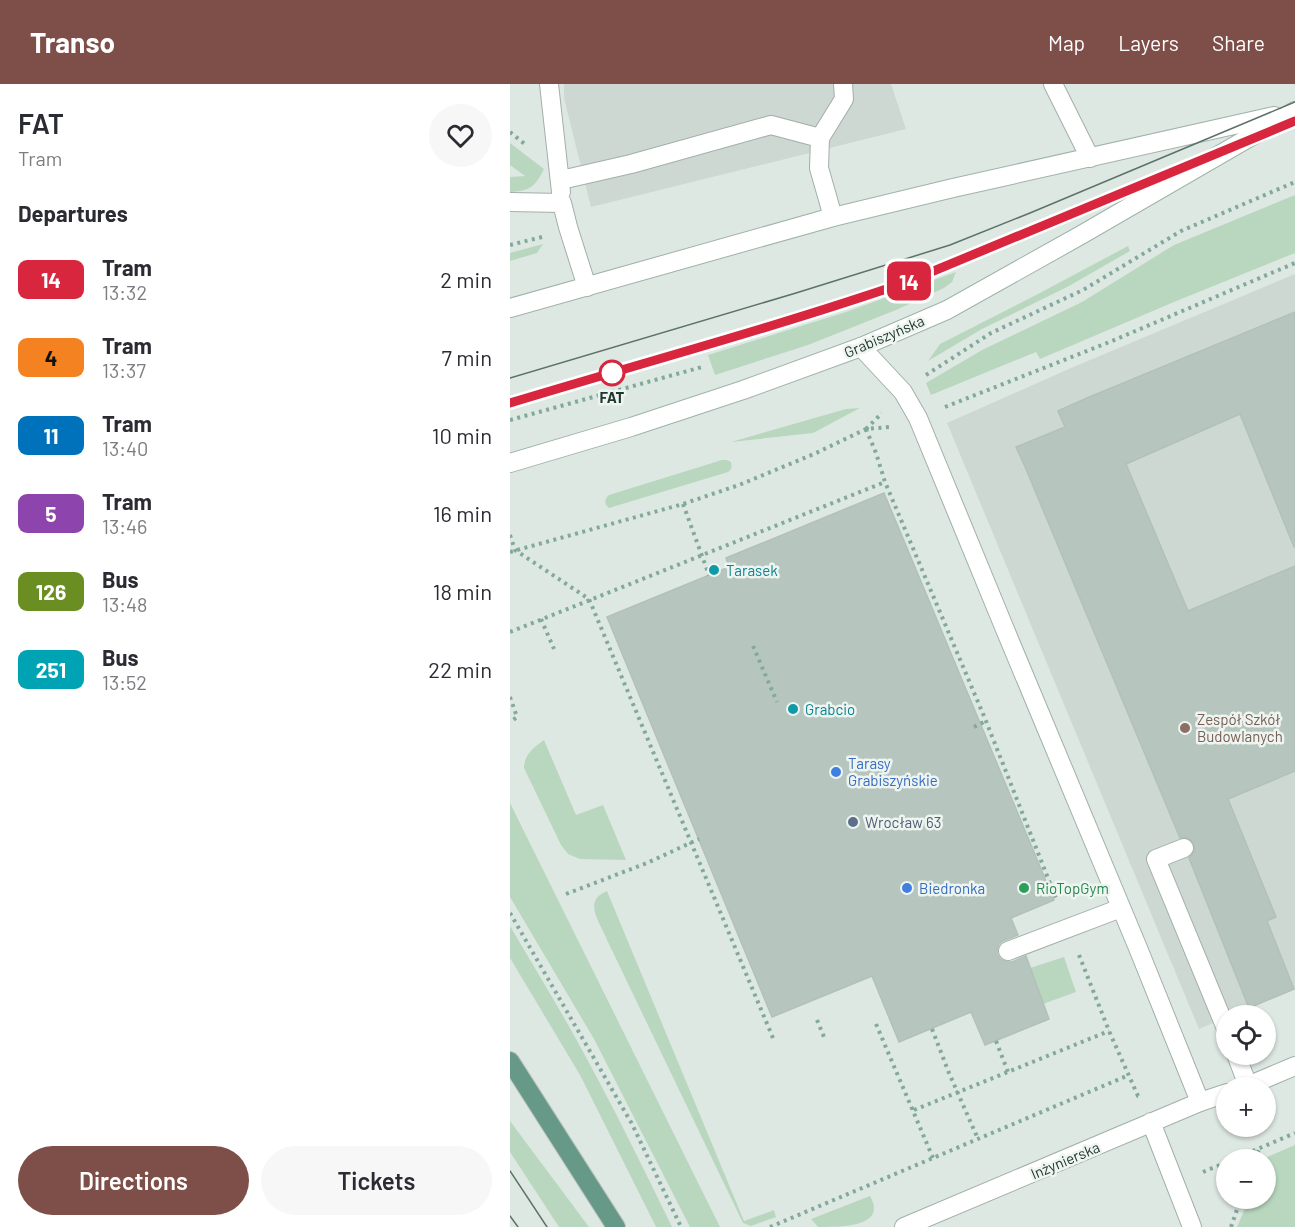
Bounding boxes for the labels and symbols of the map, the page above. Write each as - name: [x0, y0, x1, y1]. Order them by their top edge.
- line badge: 14: [882, 262, 936, 300]
- street label: Grabiszyńska: [841, 311, 927, 361]
- marker: FAT: [599, 360, 625, 386]
- place label: FAT: [600, 388, 625, 406]
- place label: Tarasek: [726, 561, 778, 579]
- marker: Tarasek: [707, 563, 721, 577]
- place label: Grabcio: [805, 700, 855, 718]
- marker: Grabcio: [786, 702, 800, 716]
- place label: Zespół Szkół Budowlanych: [1197, 710, 1283, 745]
- marker: Zespół Szkół Budowlanych: [1178, 721, 1192, 735]
- place label: Tarasy Grabiszyńskie: [848, 754, 938, 789]
- marker: Tarasy Grabiszyńskie: [829, 765, 843, 779]
- place label: Wrocław 63: [865, 813, 941, 831]
- marker: Wrocław 63: [846, 815, 860, 829]
- place label: Biedronka: [919, 879, 985, 897]
- place label: RioTopGym: [1036, 879, 1109, 897]
- marker: Biedronka: [900, 881, 914, 895]
- marker: RioTopGym: [1017, 881, 1031, 895]
- street label: Inżynierska: [1028, 1137, 1102, 1183]

